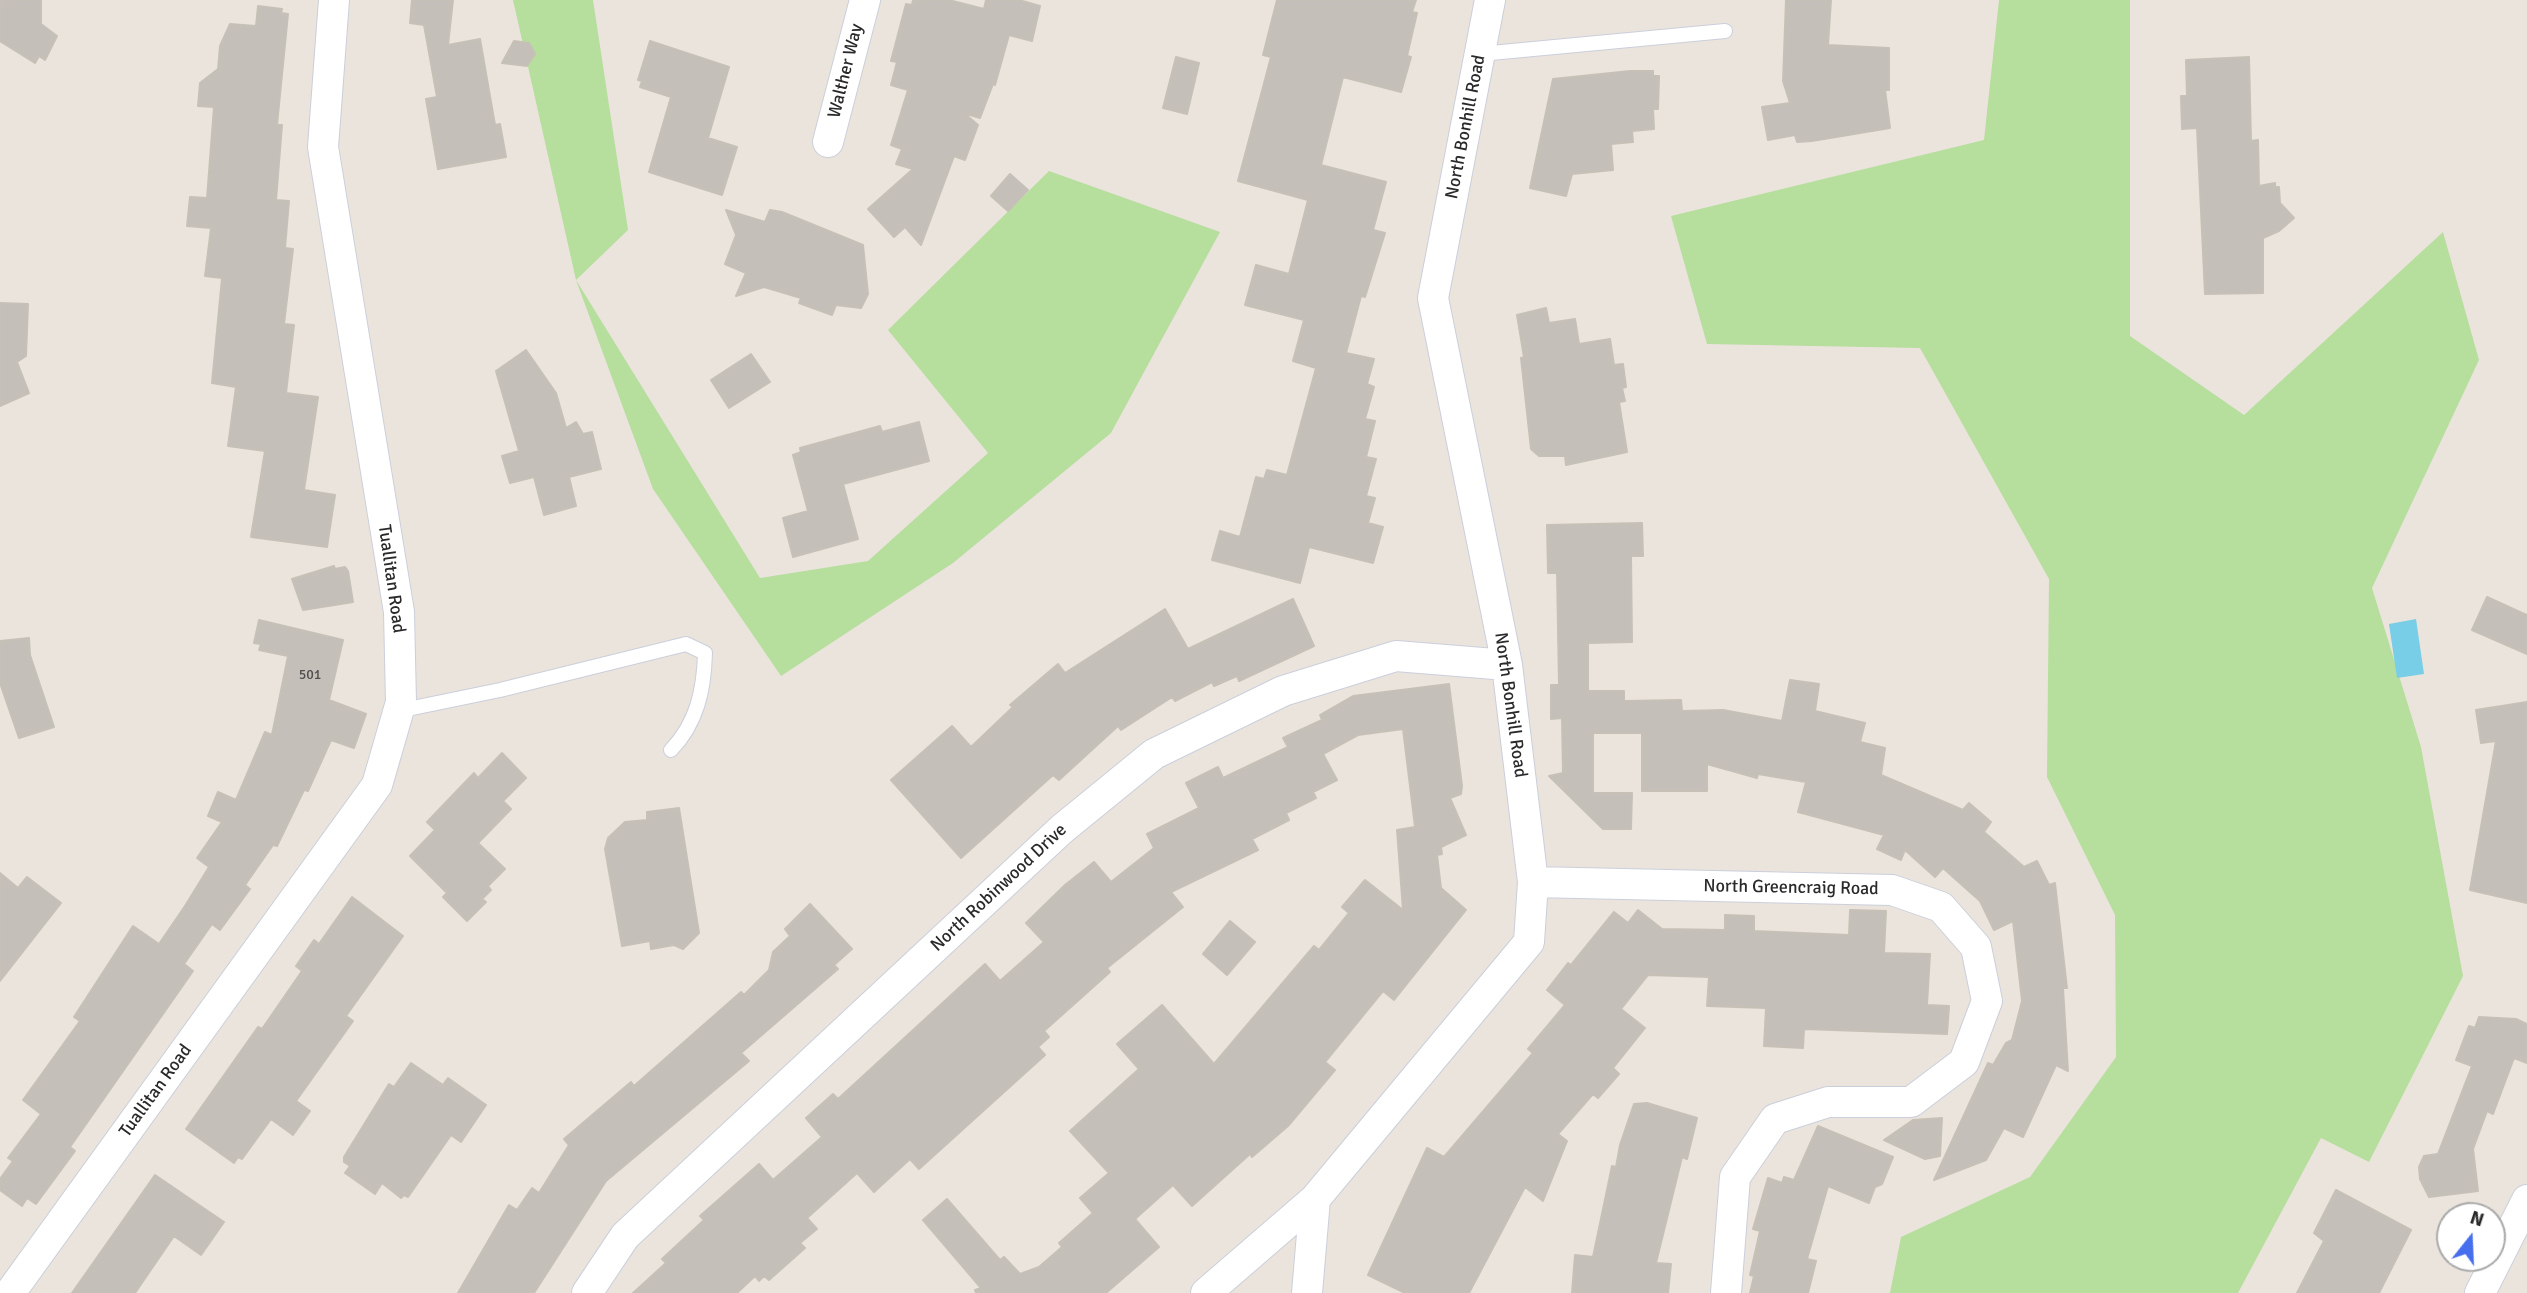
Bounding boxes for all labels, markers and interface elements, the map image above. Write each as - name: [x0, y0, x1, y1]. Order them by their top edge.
- street label: Walther Way: [824, 22, 868, 120]
- street label: North Bonhill Road: [1441, 53, 1491, 201]
- street label: Tuallitan Road: [373, 523, 409, 635]
- street label: North Bonhill Road: [1489, 631, 1531, 779]
- house number: 501: [299, 667, 321, 683]
- street label: North Robinwood Drive: [927, 819, 1071, 957]
- street label: North Greencraig Road: [1703, 876, 1879, 900]
- street label: Tuallitan Road: [115, 1041, 197, 1141]
- north arrow: [2436, 1202, 2506, 1272]
- text: N: [2467, 1205, 2487, 1232]

